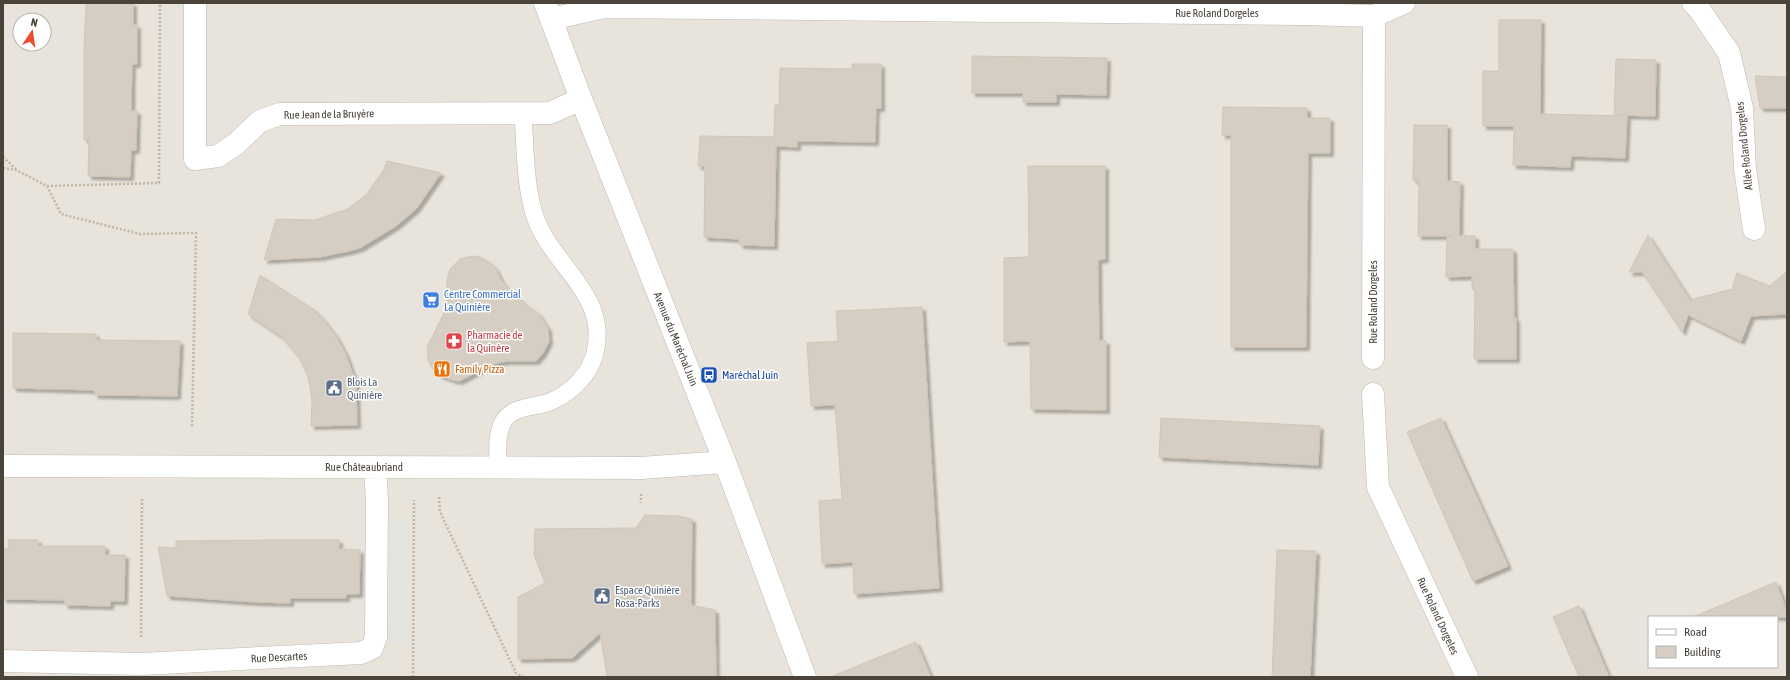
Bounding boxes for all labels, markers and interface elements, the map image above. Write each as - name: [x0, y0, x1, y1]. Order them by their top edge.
- street label: Rue Roland Dorgeles: [1175, 7, 1259, 19]
- north arrow: [12, 12, 52, 52]
- text: N: [30, 16, 39, 29]
- street label: Allée Roland Dorgeles: [1733, 101, 1755, 191]
- street label: Rue Jean de la Bruyère: [284, 107, 374, 121]
- street label: Rue Roland Dorgeles: [1367, 260, 1379, 344]
- place label: Centre Commercial La Quinière: [444, 288, 521, 313]
- supermarket icon: Centre Commercial La Quinière: [421, 290, 441, 310]
- street label: Avenue du Maréchal Juin: [652, 290, 700, 388]
- place label: Pharmacie de la Quinère: [467, 329, 522, 354]
- pharmacy icon: Pharmacie de la Quinère: [444, 331, 464, 351]
- restaurant icon: Family Pizza: [432, 359, 452, 379]
- place label: Family Pizza: [455, 363, 504, 375]
- bus stop icon: Maréchal Juin: [699, 365, 719, 385]
- place label: Maréchal Juin: [722, 369, 778, 381]
- place label: Blois La Quinière: [347, 376, 382, 401]
- public building icon: Blois La Quinière: [324, 378, 344, 398]
- street label: Rue Châteaubriand: [325, 461, 403, 473]
- street label: Rue Roland Dorgeles: [1415, 576, 1461, 656]
- place label: Espace Quinière Rosa-Parks: [615, 584, 680, 609]
- public building icon: Espace Quinière Rosa-Parks: [592, 586, 612, 606]
- legend: [1648, 616, 1778, 668]
- text: Road: [1684, 625, 1707, 639]
- text: Building: [1684, 645, 1722, 659]
- street label: Rue Descartes: [250, 650, 308, 664]

